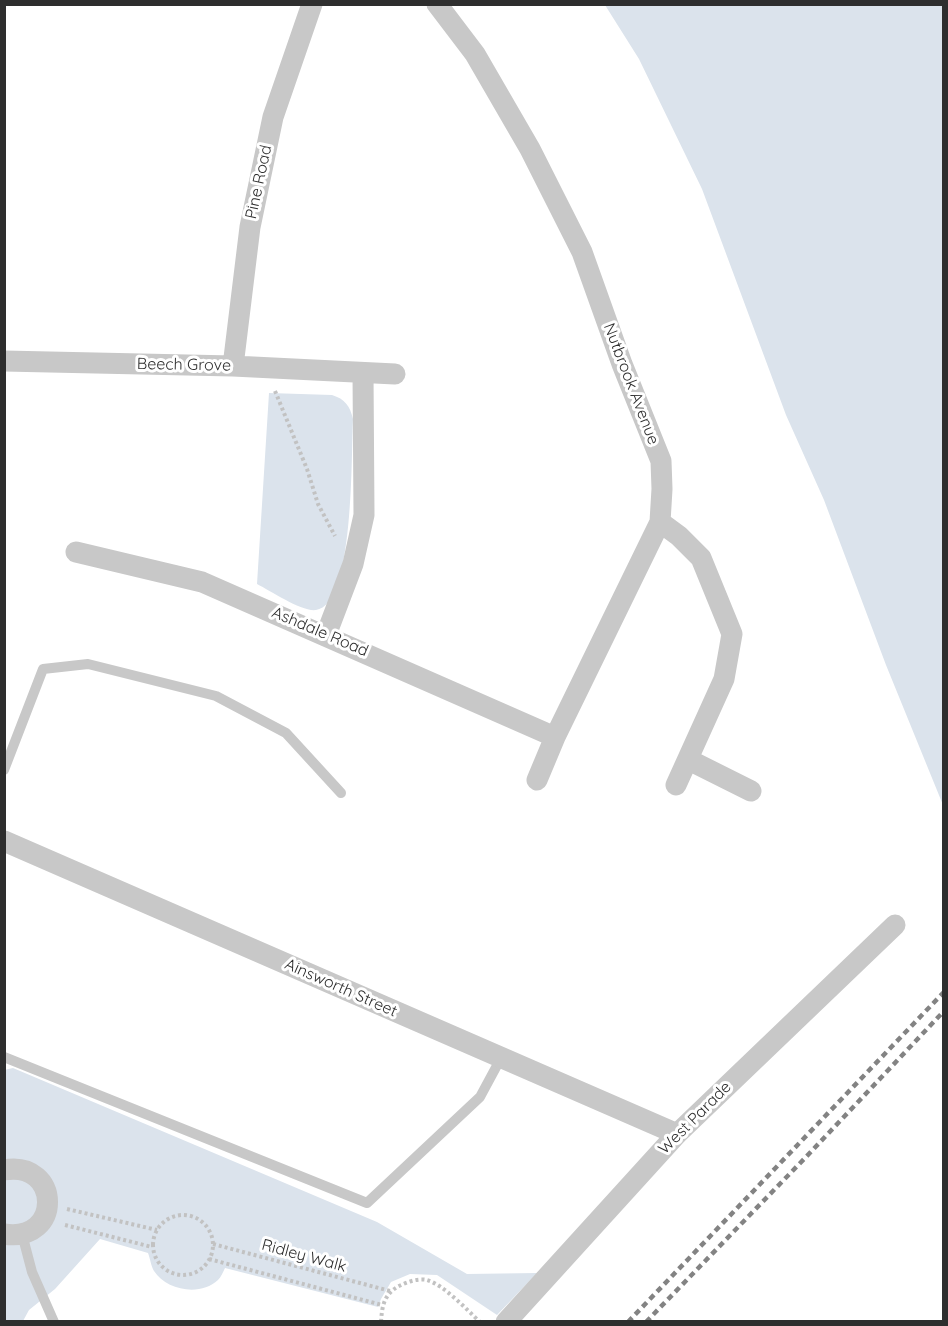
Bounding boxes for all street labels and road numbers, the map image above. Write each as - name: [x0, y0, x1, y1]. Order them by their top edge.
- street label: Pine Road: [242, 143, 276, 221]
- street label: Nutbrook Avenue: [599, 321, 663, 447]
- street label: Beech Grove: [137, 355, 231, 375]
- street label: Ashdale Road: [269, 603, 371, 661]
- street label: Ainsworth Street: [282, 955, 400, 1021]
- street label: West Parade: [655, 1078, 735, 1158]
- street label: Ridley Walk: [259, 1235, 349, 1277]

